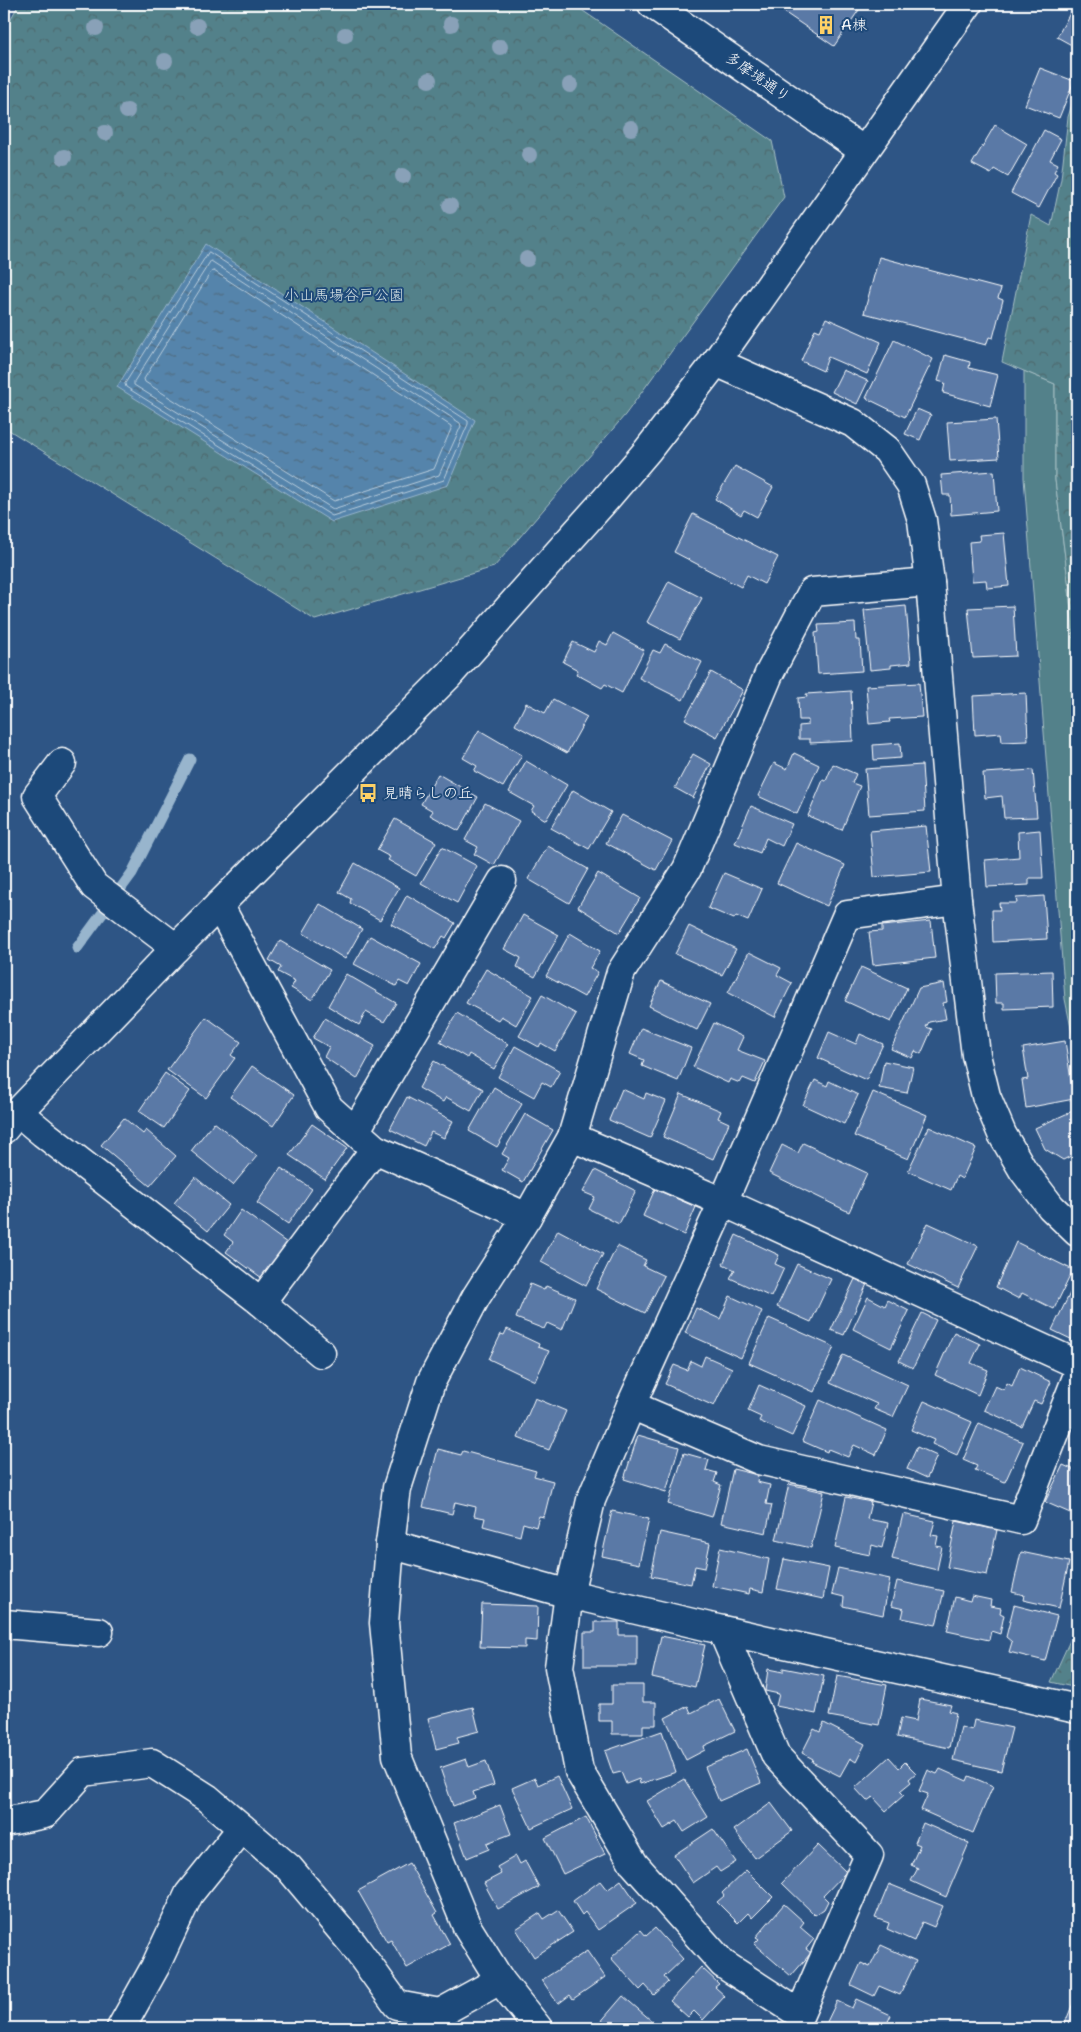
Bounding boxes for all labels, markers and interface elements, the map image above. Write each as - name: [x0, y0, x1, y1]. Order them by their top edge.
- building icon: A棟: [815, 14, 837, 36]
- place label: A棟: [841, 15, 867, 35]
- street label: 多摩境通り: [722, 47, 794, 107]
- park label: 小山馬場谷戸公園: [284, 285, 404, 305]
- bus stop icon: 見晴らしの丘: [357, 782, 379, 804]
- place label: 見晴らしの丘: [383, 783, 473, 803]

